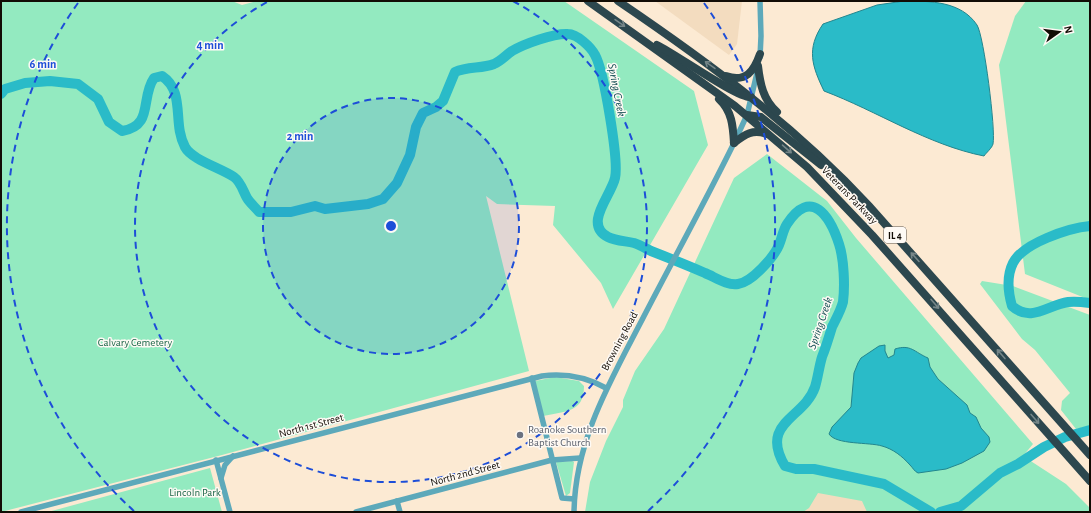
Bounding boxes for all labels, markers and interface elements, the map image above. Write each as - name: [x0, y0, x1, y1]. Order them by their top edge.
- north arrow: [1039, 12, 1079, 52]
- one-way arrow: [614, 19, 625, 27]
- text: N: [1062, 25, 1074, 35]
- text: 4 min: [196, 39, 224, 51]
- text: 6 min: [30, 58, 56, 70]
- one-way arrow: [704, 61, 715, 69]
- water label: Spring Creek: [605, 62, 628, 118]
- text: 2 min: [287, 130, 313, 142]
- one-way arrow: [782, 145, 793, 154]
- street label: Veterans Parkway: [820, 165, 880, 226]
- centre of rings: [384, 219, 398, 233]
- road number: IL 4: [884, 227, 906, 243]
- one-way arrow: [910, 252, 919, 262]
- water label: Spring Creek: [806, 295, 836, 351]
- one-way arrow: [930, 299, 939, 310]
- street label: Browning Road: [599, 310, 640, 373]
- park label: Calvary Cemetery: [98, 337, 173, 348]
- one-way arrow: [996, 349, 1005, 359]
- street label: North 1st Street: [278, 411, 345, 439]
- one-way arrow: [1031, 414, 1040, 424]
- place label: Roanoke Southern Baptist Church: [528, 424, 606, 448]
- marker: Roanoke Southern Baptist Church: [515, 430, 525, 440]
- street label: North 2nd Street: [429, 459, 501, 488]
- park label: Lincoln Park: [169, 487, 221, 498]

